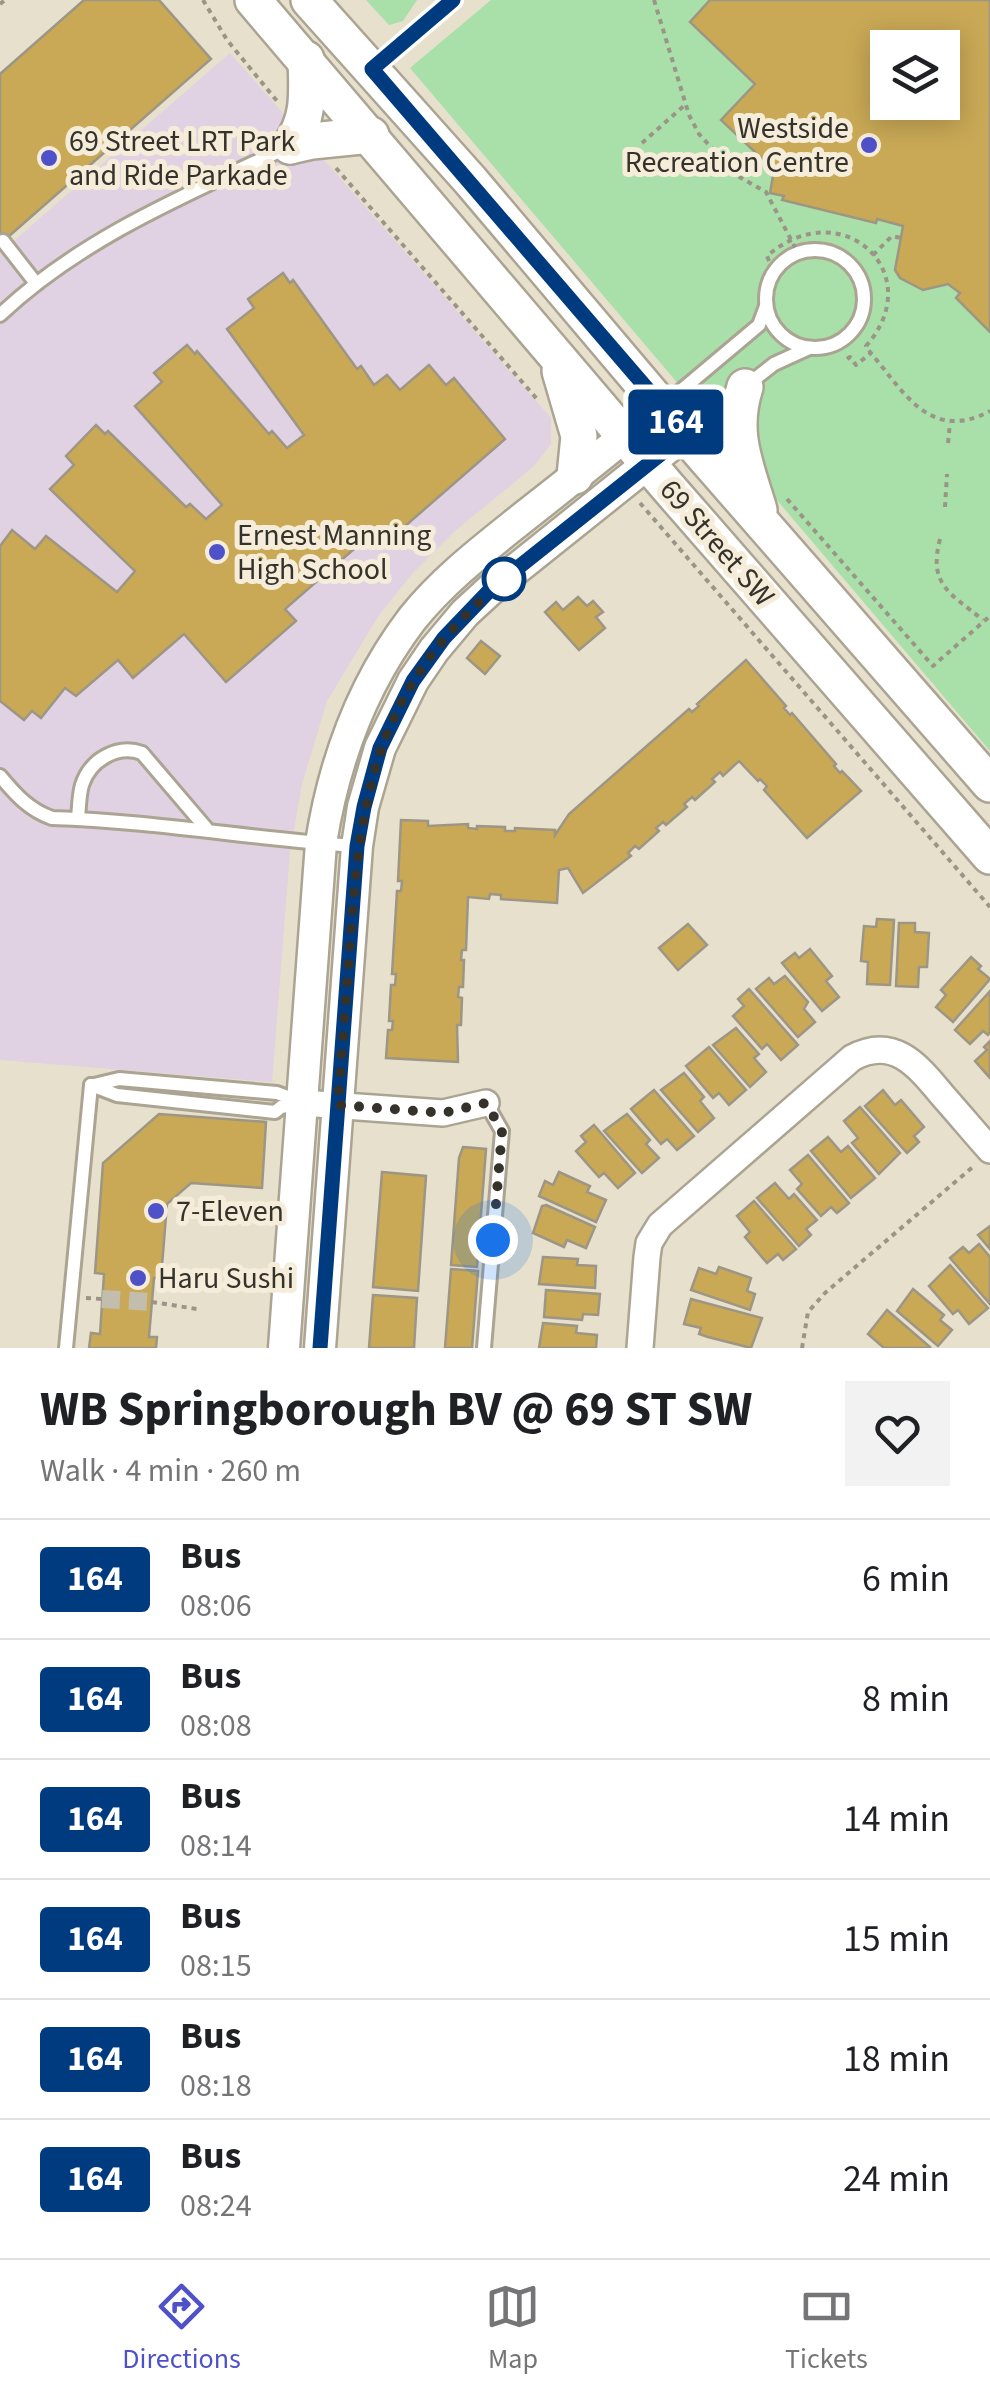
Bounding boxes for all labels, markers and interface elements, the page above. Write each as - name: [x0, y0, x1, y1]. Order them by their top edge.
- map controls: [870, 30, 960, 120]
- button: layers: [870, 30, 960, 120]
- place label: Westside Recreation Centre: [625, 107, 849, 184]
- place label: 69 Street LRT Park and Ride Parkade: [69, 120, 296, 197]
- marker: Westside Recreation Centre: [858, 134, 880, 156]
- marker: 69 Street LRT Park and Ride Parkade: [38, 147, 60, 169]
- line badge: 164: [618, 390, 734, 454]
- text: 164: [648, 397, 704, 447]
- street label: 69 Street SW: [649, 470, 785, 616]
- place label: Ernest Manning High School: [237, 514, 431, 591]
- marker: Ernest Manning High School: [206, 541, 228, 563]
- unlabelled marker: [483, 558, 525, 600]
- place label: 7-Eleven: [176, 1190, 284, 1233]
- marker: 7-Eleven: [145, 1200, 167, 1222]
- your location: [468, 1215, 518, 1265]
- place label: Haru Sushi: [158, 1257, 294, 1300]
- marker: Haru Sushi: [127, 1267, 149, 1289]
- text: WB Springborough BV @ 69 ST SW: [40, 1376, 752, 1444]
- button: heart: [845, 1381, 950, 1486]
- text: Walk · 4 min · 260 m: [40, 1448, 301, 1494]
- text: Bus: [180, 1529, 241, 1583]
- text: 6 min: [862, 1552, 950, 1606]
- text: 164: [67, 1554, 123, 1604]
- text: 08:06: [180, 1583, 252, 1629]
- text: Bus: [180, 1649, 241, 1703]
- text: 8 min: [862, 1672, 950, 1726]
- text: 164: [67, 1674, 123, 1724]
- text: 08:08: [180, 1703, 252, 1749]
- text: Bus: [180, 1769, 241, 1823]
- text: 14 min: [843, 1792, 950, 1846]
- text: 164: [67, 1794, 123, 1844]
- text: 08:14: [180, 1823, 252, 1869]
- text: Bus: [180, 1889, 241, 1943]
- text: 15 min: [843, 1912, 950, 1966]
- text: 164: [67, 1914, 123, 1964]
- text: 08:15: [180, 1943, 252, 1989]
- text: Bus: [180, 2009, 241, 2063]
- text: 18 min: [843, 2032, 950, 2086]
- text: 164: [67, 2034, 123, 2084]
- text: 08:18: [180, 2063, 252, 2109]
- text: Bus: [180, 2129, 241, 2183]
- text: 24 min: [843, 2152, 950, 2206]
- text: 164: [67, 2154, 123, 2204]
- text: 08:24: [180, 2183, 252, 2229]
- tab: Directions: [122, 2279, 241, 2379]
- tab: Map: [485, 2279, 540, 2379]
- tab: Tickets: [785, 2279, 868, 2379]

